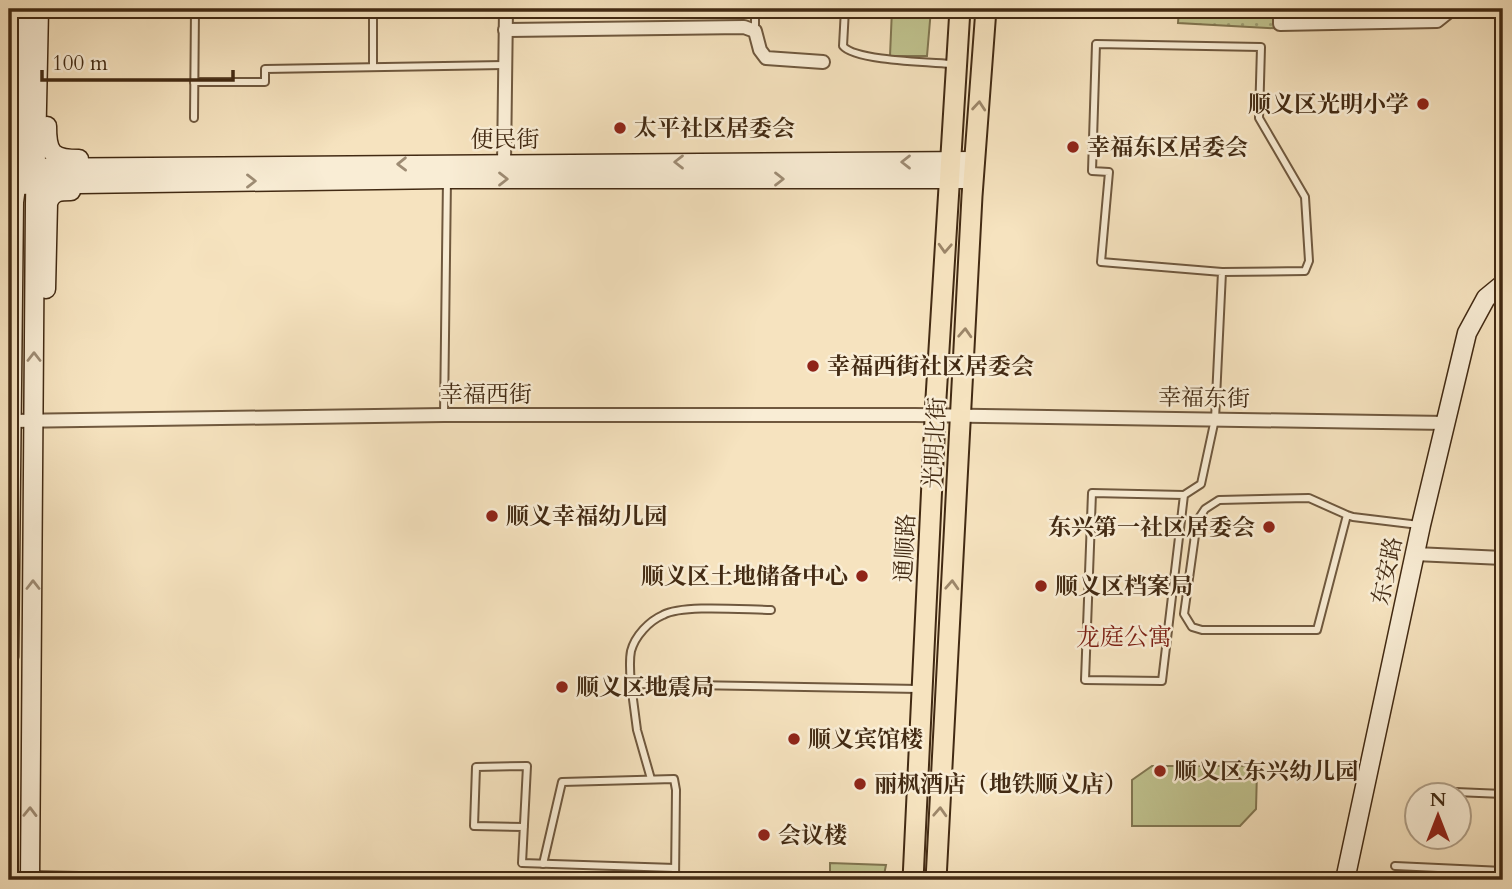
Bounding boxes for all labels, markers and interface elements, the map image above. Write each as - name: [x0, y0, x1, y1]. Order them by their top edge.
- scale bar: [42, 38, 233, 82]
- text: 100 m: [52, 49, 108, 78]
- place label: 顺义区光明小学: [1248, 89, 1409, 120]
- marker: 顺义区光明小学: [1415, 96, 1431, 112]
- one-way arrow: [971, 100, 986, 111]
- place label: 太平社区居委会: [634, 113, 795, 144]
- marker: 太平社区居委会: [612, 120, 628, 136]
- street label: 便民街: [471, 124, 540, 155]
- place label: 幸福东区居委会: [1087, 132, 1248, 163]
- marker: 幸福东区居委会: [1065, 139, 1081, 155]
- one-way arrow: [673, 154, 684, 170]
- one-way arrow: [901, 154, 911, 170]
- one-way arrow: [397, 156, 407, 172]
- one-way arrow: [498, 171, 508, 187]
- one-way arrow: [774, 171, 785, 186]
- one-way arrow: [246, 173, 256, 189]
- one-way arrow: [938, 243, 953, 254]
- one-way arrow: [958, 328, 973, 339]
- one-way arrow: [26, 351, 42, 362]
- place label: 幸福西街社区居委会: [827, 351, 1034, 382]
- marker: 幸福西街社区居委会: [805, 358, 821, 374]
- street label: 幸福西街: [440, 379, 532, 410]
- street label: 幸福东街: [1158, 382, 1250, 414]
- street label: 光明北街: [917, 396, 953, 490]
- place label: 顺义幸福幼儿园: [506, 501, 667, 532]
- marker: 顺义幸福幼儿园: [484, 508, 500, 524]
- place label: 东兴第一社区居委会: [1048, 512, 1255, 543]
- street label: 通顺路: [888, 513, 922, 583]
- marker: 东兴第一社区居委会: [1261, 519, 1277, 535]
- street label: 东安路: [1365, 534, 1409, 608]
- place label: 顺义区土地储备中心: [641, 561, 848, 592]
- marker: 顺义区土地储备中心: [854, 568, 870, 584]
- place label: 顺义区档案局: [1055, 571, 1193, 602]
- marker: 顺义区档案局: [1033, 578, 1049, 594]
- one-way arrow: [25, 579, 41, 589]
- one-way arrow: [945, 579, 960, 590]
- district label: 龙庭公寓: [1076, 621, 1172, 654]
- place label: 顺义区地震局: [576, 672, 714, 703]
- marker: 顺义区地震局: [554, 679, 570, 695]
- place label: 顺义宾馆楼: [808, 724, 923, 755]
- marker: 顺义宾馆楼: [786, 731, 802, 747]
- place label: 顺义区东兴幼儿园: [1174, 756, 1358, 787]
- marker: 顺义区东兴幼儿园: [1152, 763, 1168, 779]
- place label: 丽枫酒店（地铁顺义店）: [874, 769, 1127, 800]
- marker: 丽枫酒店（地铁顺义店）: [852, 776, 868, 792]
- north arrow: [1404, 780, 1474, 850]
- text: N: [1430, 787, 1447, 813]
- one-way arrow: [23, 806, 38, 817]
- one-way arrow: [932, 806, 947, 817]
- place label: 会议楼: [778, 820, 847, 851]
- marker: 会议楼: [756, 827, 772, 843]

